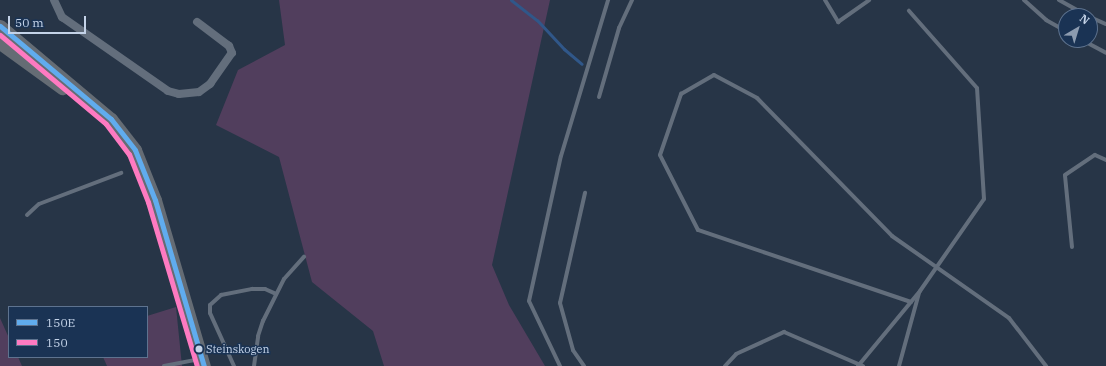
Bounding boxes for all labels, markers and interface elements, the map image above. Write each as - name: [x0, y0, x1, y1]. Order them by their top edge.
- scale bar: [10, 8, 88, 34]
- north arrow: [1058, 8, 1098, 48]
- text: N: [1077, 11, 1093, 28]
- text: 50 m: [15, 15, 44, 30]
- legend: [8, 306, 148, 358]
- text: 150E: [46, 315, 75, 330]
- text: 150: [46, 335, 68, 350]
- place label: Steinskogen: [206, 342, 269, 356]
- marker: Steinskogen: [194, 344, 204, 354]

